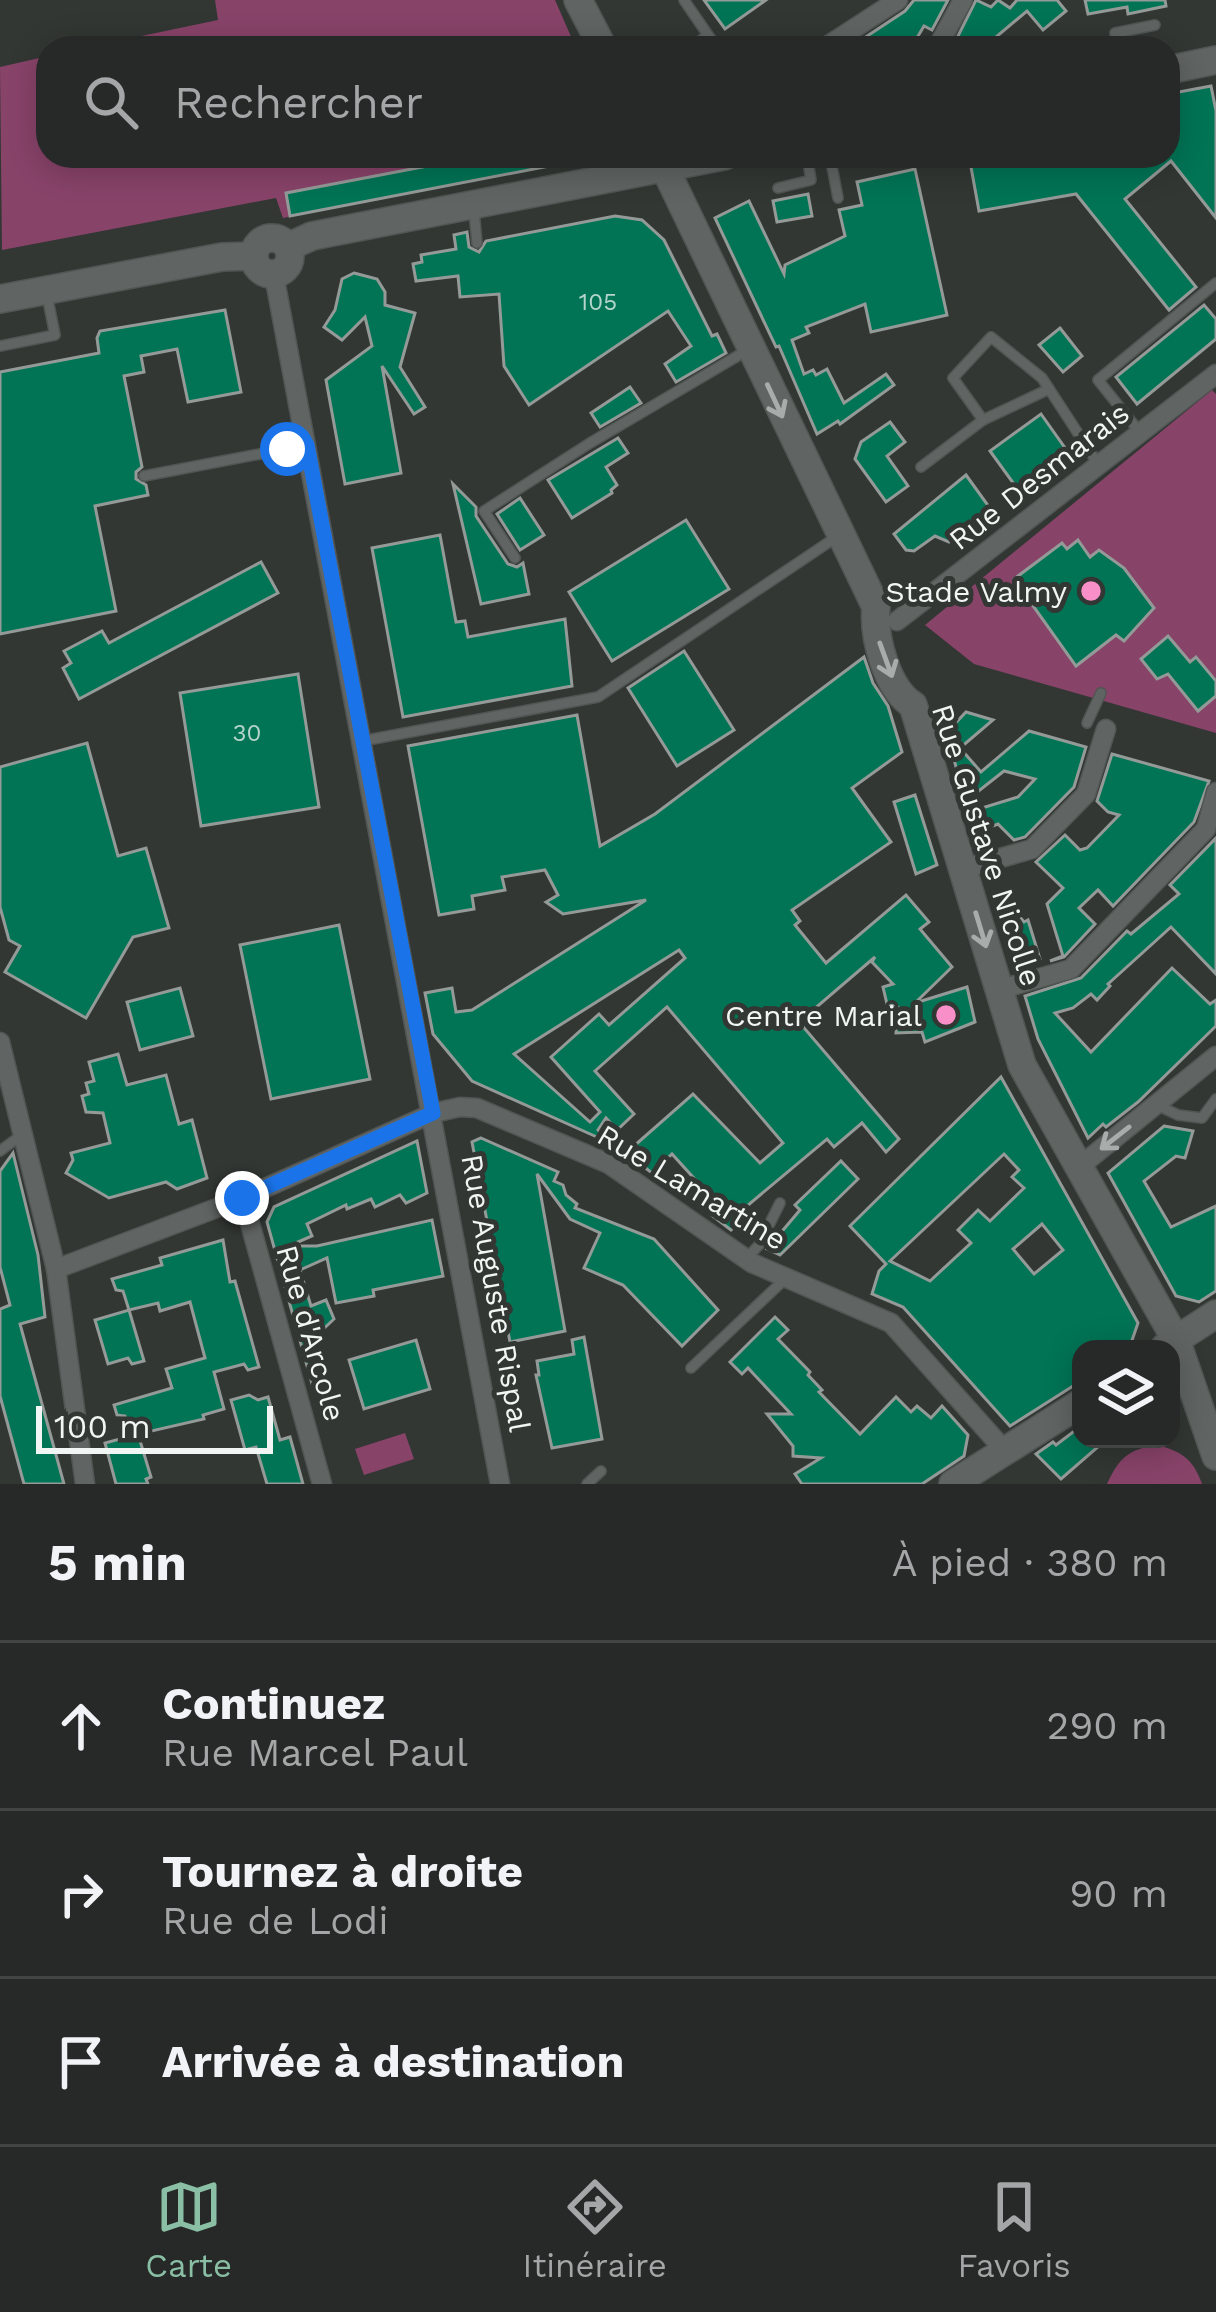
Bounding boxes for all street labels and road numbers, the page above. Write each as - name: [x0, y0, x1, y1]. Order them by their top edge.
- street label: Rue Desmarais: [942, 395, 1136, 557]
- street label: Rue Gustave Nicolle: [925, 700, 1049, 990]
- street label: Rue Lamartine: [591, 1117, 793, 1257]
- street label: Rue Auguste Rispal: [454, 1151, 538, 1435]
- street label: Rue d'Arcole: [269, 1241, 353, 1425]

